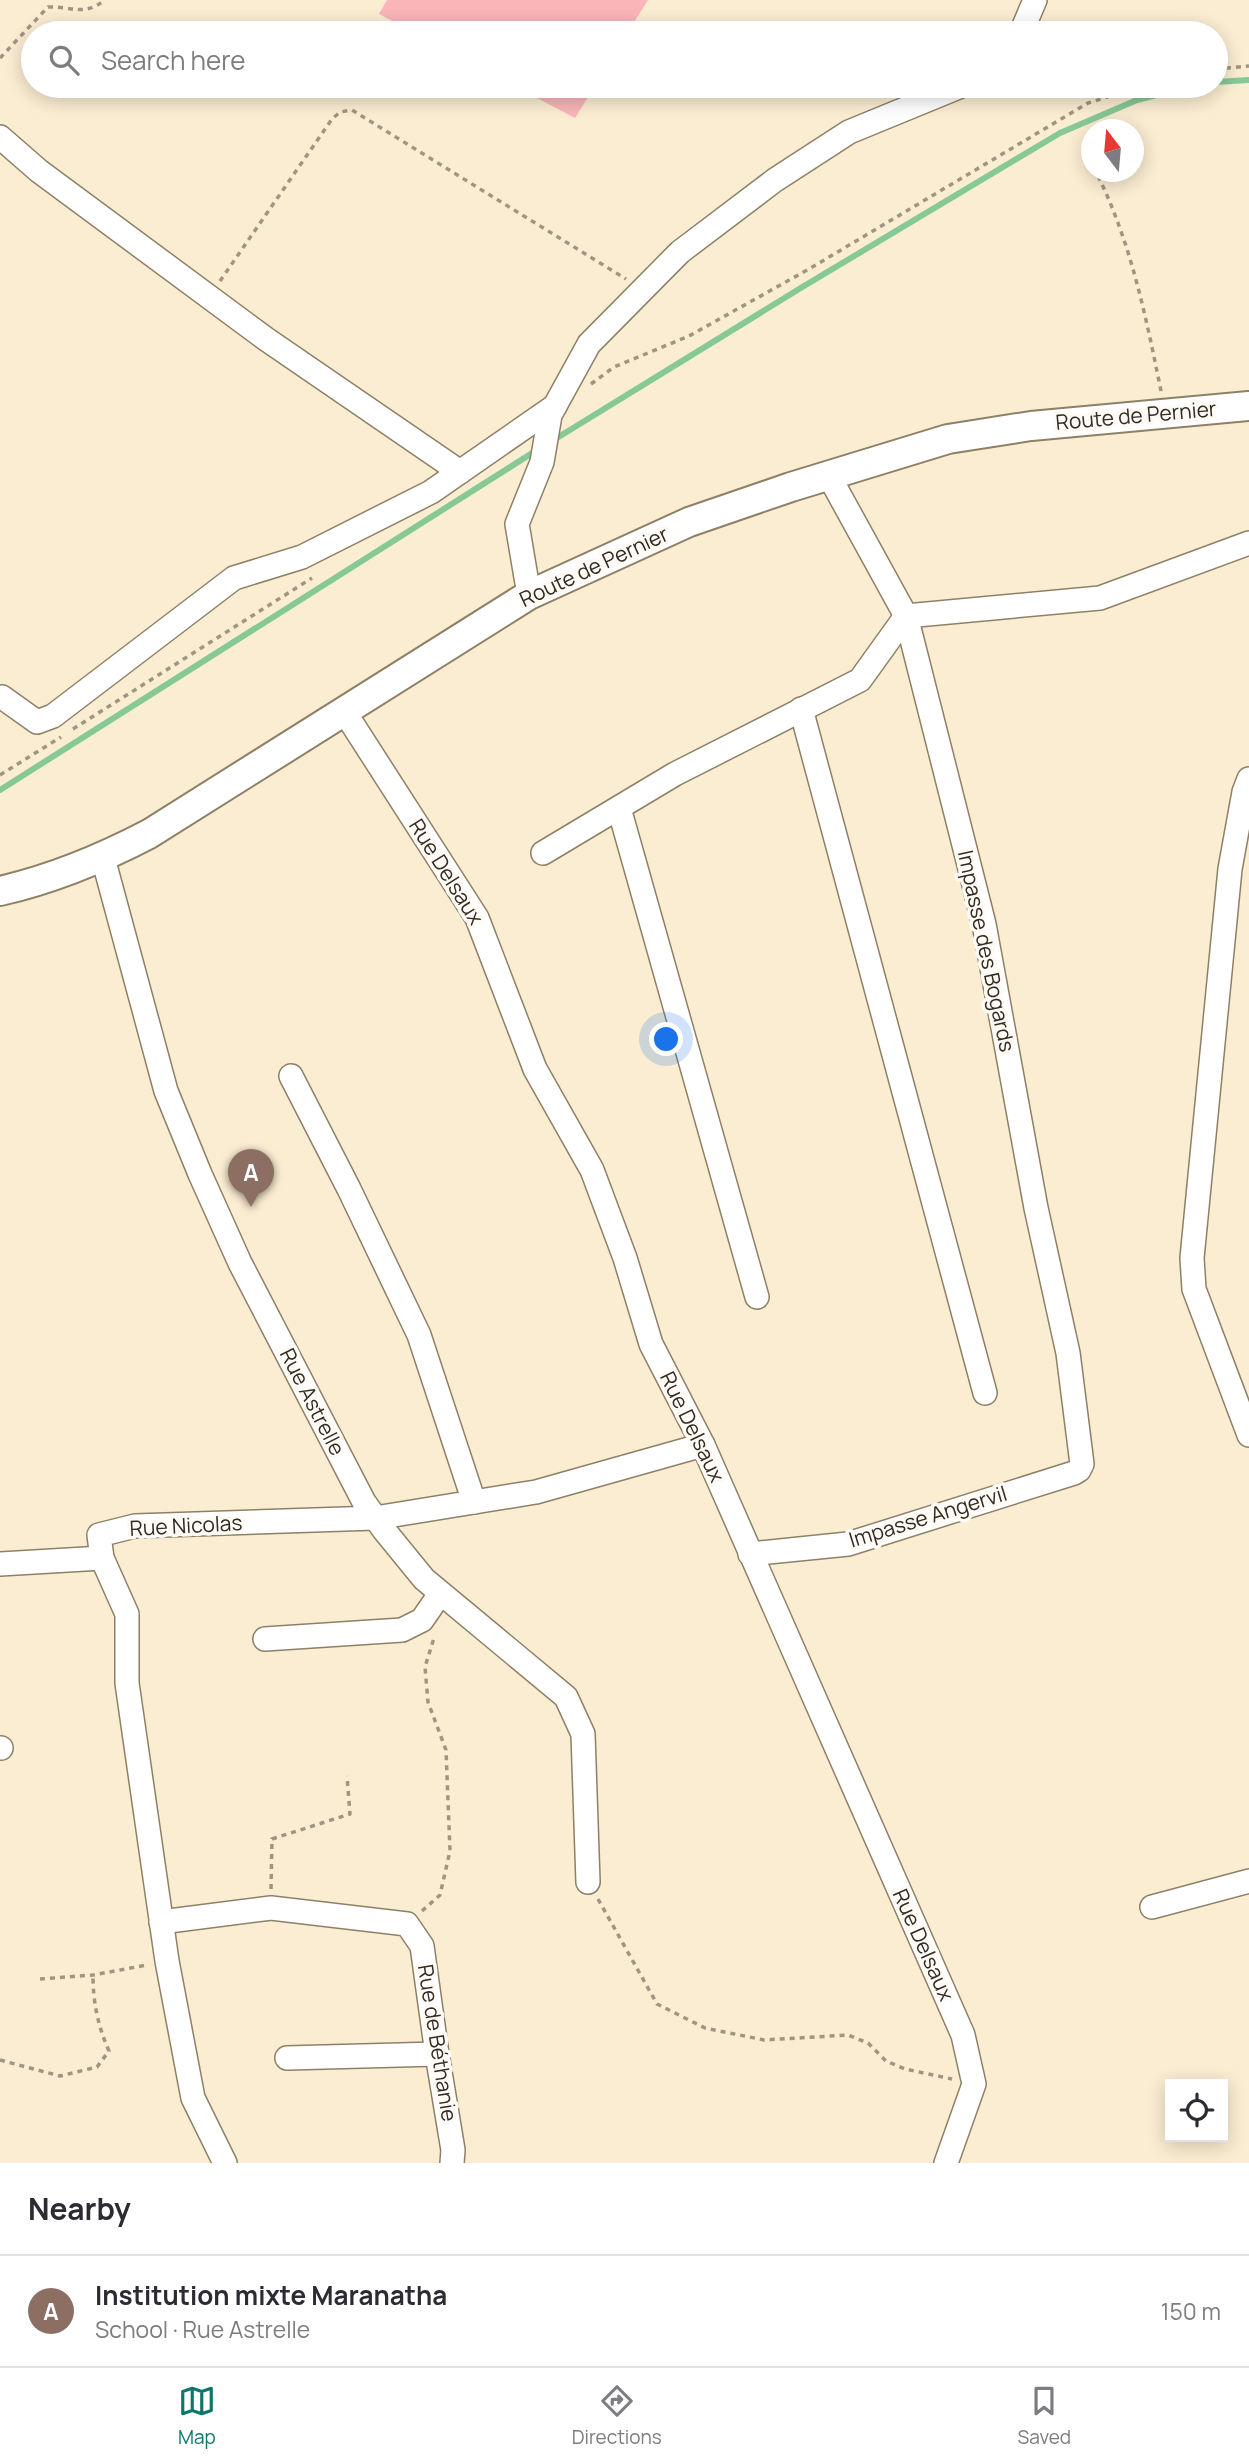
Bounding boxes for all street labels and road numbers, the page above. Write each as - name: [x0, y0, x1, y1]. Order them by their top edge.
- street label: Route de Pernier: [1054, 394, 1218, 436]
- street label: Route de Pernier: [515, 519, 673, 613]
- street label: Rue Delsaux: [403, 813, 490, 930]
- street label: Impasse des Bogards: [952, 847, 1022, 1054]
- street label: Rue Astrelle: [274, 1343, 352, 1460]
- street label: Rue Delsaux: [654, 1367, 732, 1486]
- street label: Impasse Angervil: [845, 1479, 1010, 1553]
- street label: Rue Nicolas: [129, 1508, 243, 1542]
- street label: Rue Delsaux: [887, 1884, 961, 2005]
- street label: Rue de Béthanie: [412, 1962, 464, 2123]

